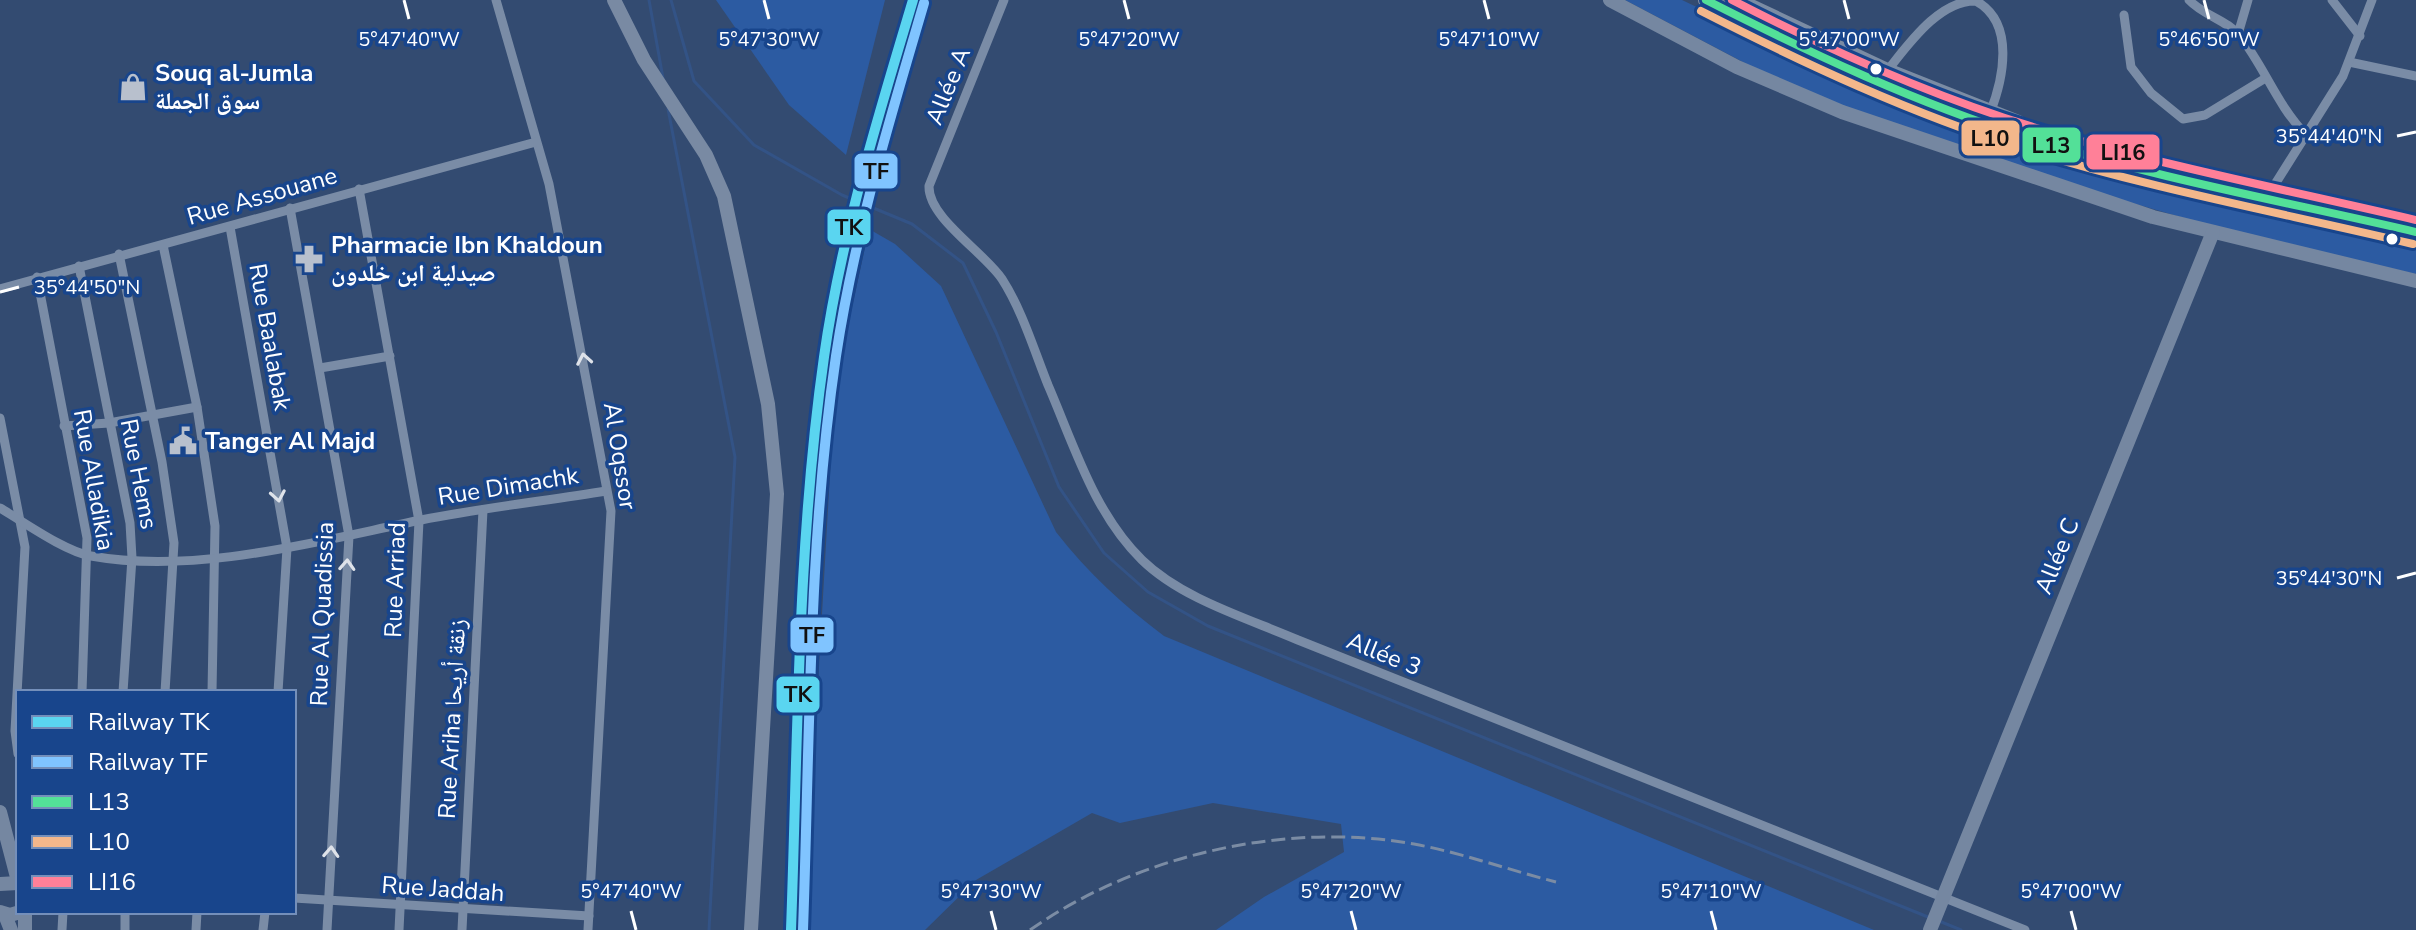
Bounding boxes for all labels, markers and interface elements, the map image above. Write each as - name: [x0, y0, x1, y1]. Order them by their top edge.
- text: 5°47'40"W: [358, 26, 460, 53]
- text: 5°47'30"W: [718, 26, 820, 53]
- text: 5°47'20"W: [1078, 26, 1180, 53]
- text: 5°47'10"W: [1438, 26, 1540, 53]
- text: 5°47'00"W: [1798, 26, 1900, 53]
- text: 5°46'50"W: [2158, 26, 2260, 53]
- street label: Allée A: [918, 42, 978, 129]
- place label: Souq al-Jumla سوق الجملة: [155, 57, 313, 117]
- unlabelled marker: [1868, 61, 1884, 77]
- shop icon: Souq al-Jumla سوق الجملة: [118, 72, 148, 102]
- line badge: L10: [1960, 119, 2021, 157]
- text: 35°44'40"N: [2276, 123, 2382, 150]
- text: L10: [1971, 124, 2009, 154]
- line badge: L13: [2021, 126, 2082, 164]
- text: L13: [2032, 131, 2070, 161]
- line badge: LI16: [2085, 133, 2161, 171]
- text: LI16: [2101, 138, 2145, 168]
- line badge: TF: [853, 152, 899, 190]
- text: TF: [863, 157, 889, 187]
- street label: Rue Assouane: [183, 159, 341, 233]
- line badge: TK: [826, 208, 872, 246]
- text: TK: [835, 213, 865, 243]
- place label: Pharmacie Ibn Khaldoun صيدلية ابن خلدون: [331, 229, 603, 289]
- unlabelled marker: [2384, 231, 2400, 247]
- pharmacy icon: Pharmacie Ibn Khaldoun صيدلية ابن خلدون: [294, 244, 324, 274]
- street label: Rue Baalabak: [241, 261, 299, 414]
- text: 35°44'50"N: [34, 274, 140, 301]
- one-way arrow: [576, 352, 593, 366]
- street label: Al Oqssor: [596, 400, 644, 512]
- street label: Rue Alladikia: [66, 407, 122, 553]
- street label: Rue Hems: [113, 416, 165, 532]
- place label: Tanger Al Majd: [205, 425, 375, 457]
- public building icon: Tanger Al Majd: [168, 426, 198, 456]
- street label: Rue Dimachk: [435, 459, 582, 513]
- one-way arrow: [268, 490, 285, 503]
- street label: Allée C: [2027, 513, 2087, 599]
- street label: Rue Al Quadissia: [303, 521, 341, 707]
- street label: Rue Arriad: [377, 522, 413, 638]
- one-way arrow: [338, 558, 355, 571]
- text: 35°44'30"N: [2276, 565, 2382, 592]
- line badge: TF: [789, 616, 835, 654]
- street label: Rue Ariha زنقة أريحا: [431, 618, 473, 820]
- text: TF: [799, 621, 825, 651]
- street label: Allée 3: [1342, 625, 1426, 683]
- line badge: TK: [775, 675, 821, 714]
- text: TK: [784, 680, 814, 710]
- legend: [16, 690, 296, 914]
- text: Railway TK: [88, 706, 211, 738]
- text: Railway TF: [88, 746, 208, 778]
- text: L13: [88, 786, 130, 818]
- text: L10: [88, 826, 130, 858]
- one-way arrow: [322, 845, 339, 858]
- text: LI16: [88, 866, 136, 898]
- street label: Rue Jaddah: [380, 869, 506, 909]
- text: 5°47'40"W: [580, 878, 682, 905]
- text: 5°47'30"W: [940, 878, 1042, 905]
- text: 5°47'20"W: [1300, 878, 1402, 905]
- text: 5°47'10"W: [1660, 878, 1762, 905]
- text: 5°47'00"W: [2020, 878, 2122, 905]

